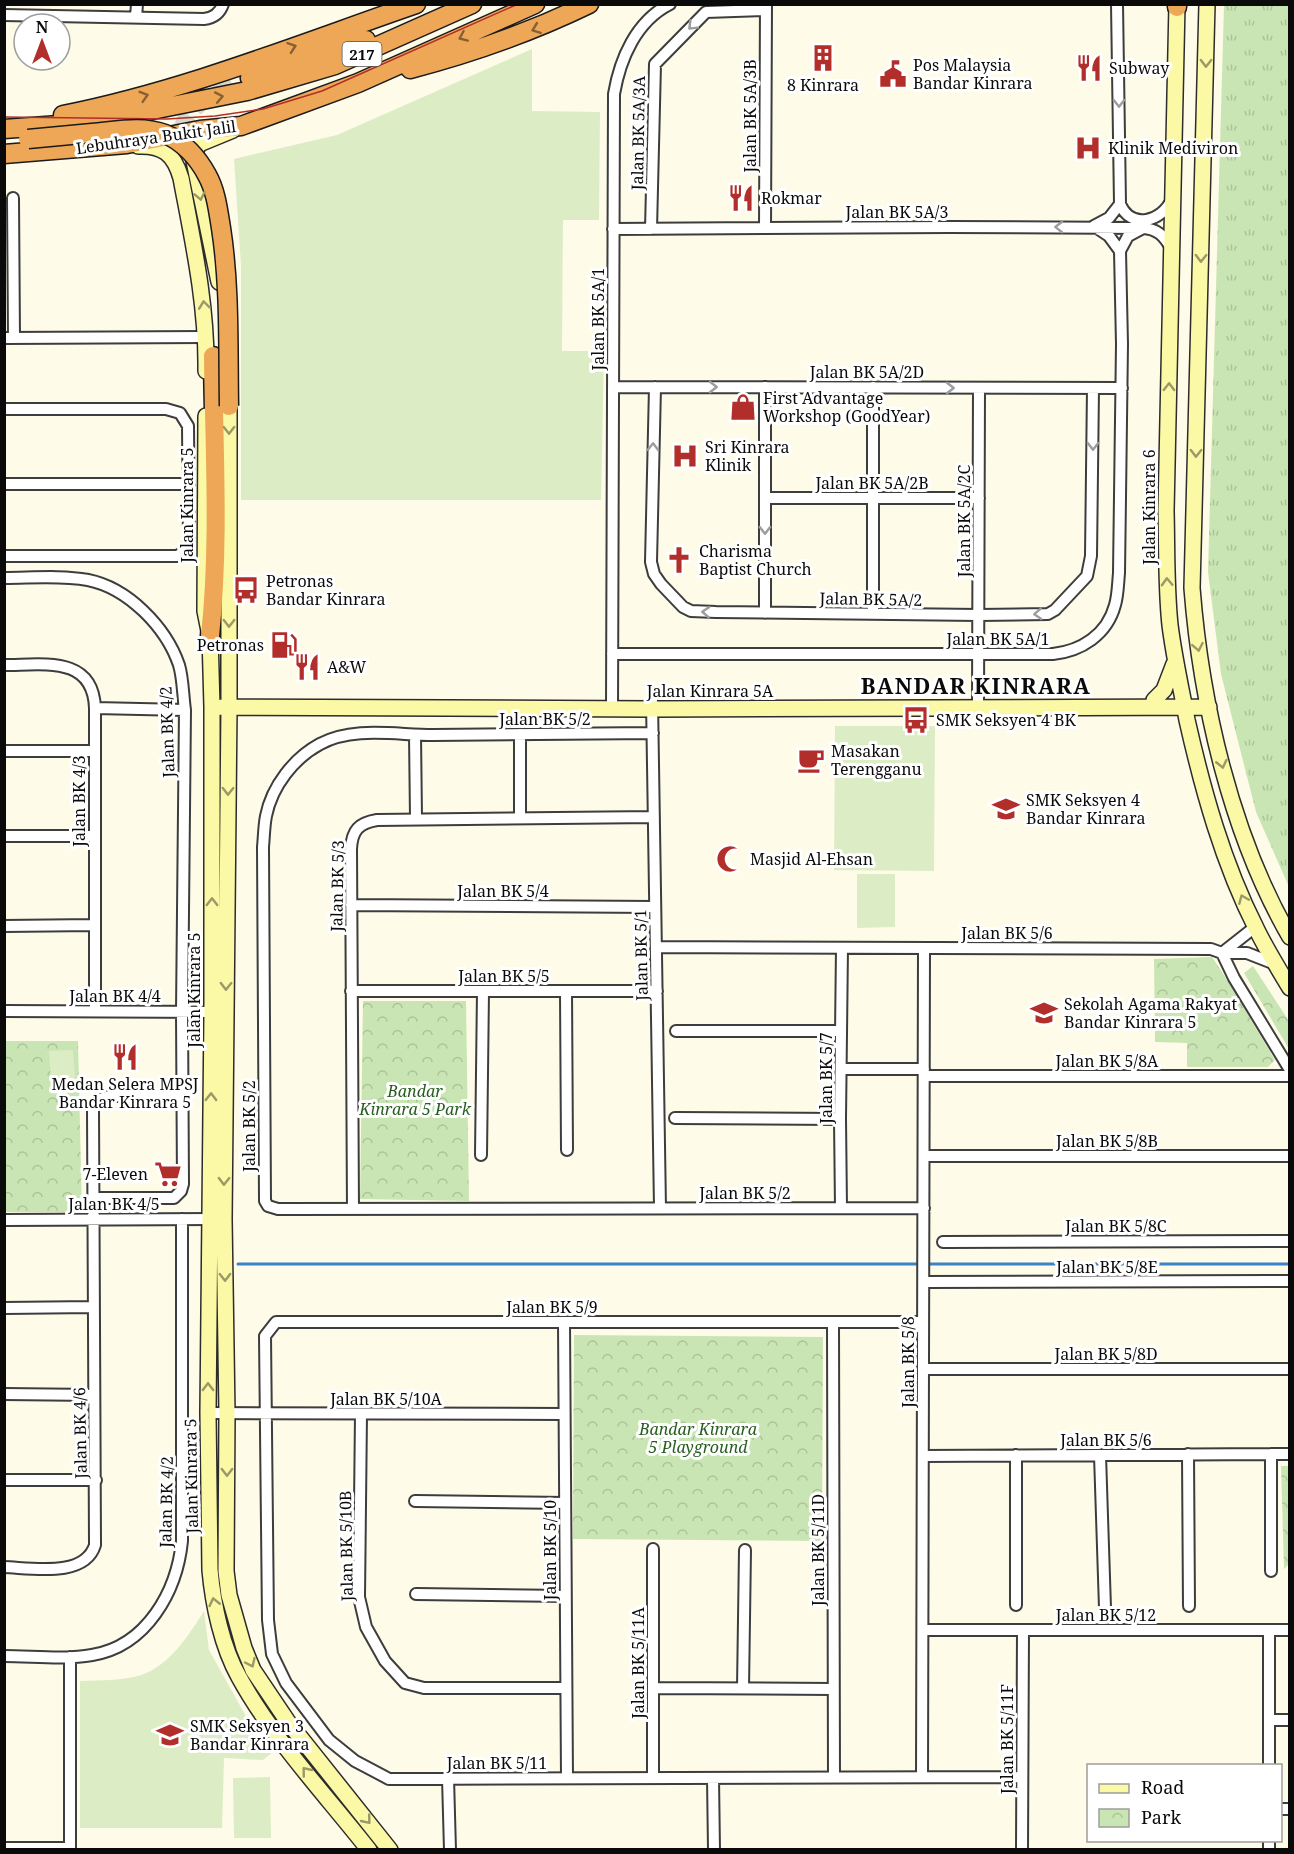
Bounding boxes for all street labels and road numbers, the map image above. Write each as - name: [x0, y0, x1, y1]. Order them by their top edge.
- road number: 217: [342, 42, 382, 66]
- street label: Jalan BK 5A/3B: [739, 59, 761, 174]
- street label: Jalan BK 5A/3A: [626, 75, 650, 191]
- street label: Lebuhraya Bukit Jalil: [75, 115, 237, 159]
- street label: Jalan BK 5A/3: [845, 201, 948, 223]
- street label: Jalan BK 5A/1: [587, 268, 609, 371]
- street label: Jalan BK 5A/2D: [809, 361, 924, 383]
- street label: Jalan Kinrara 5: [176, 447, 198, 564]
- street label: Jalan Kinrara 6: [1138, 449, 1160, 566]
- street label: Jalan BK 5A/2C: [953, 465, 975, 578]
- street label: Jalan BK 5A/2B: [814, 472, 929, 494]
- street label: Jalan BK 5A/2: [818, 587, 923, 611]
- street label: Jalan BK 5A/1: [946, 628, 1049, 650]
- street label: Jalan Kinrara 5A: [646, 680, 774, 702]
- street label: Jalan BK 4/2: [154, 686, 180, 779]
- street label: Jalan BK 5/2: [498, 708, 591, 730]
- street label: Jalan BK 4/3: [68, 755, 90, 848]
- street label: Jalan BK 5/3: [325, 840, 349, 933]
- street label: Jalan BK 5/4: [456, 880, 549, 902]
- street label: Jalan BK 5/1: [629, 909, 653, 1002]
- street label: Jalan BK 5/6: [960, 922, 1053, 944]
- street label: Jalan Kinrara 5: [183, 932, 205, 1049]
- street label: Jalan BK 5/5: [457, 965, 550, 987]
- street label: Jalan BK 4/4: [68, 985, 161, 1007]
- street label: Jalan BK 5/7: [815, 1032, 837, 1125]
- street label: Jalan BK 5/8A: [1055, 1050, 1159, 1072]
- street label: Jalan BK 5/2: [238, 1080, 260, 1173]
- street label: Jalan BK 5/8B: [1055, 1130, 1158, 1152]
- street label: Jalan BK 5/2: [698, 1182, 791, 1204]
- street label: Jalan BK 4/5: [67, 1193, 160, 1215]
- street label: Jalan BK 5/8C: [1064, 1215, 1167, 1237]
- street label: Jalan BK 5/8E: [1055, 1256, 1158, 1278]
- street label: Jalan BK 5/9: [505, 1296, 598, 1318]
- street label: Jalan BK 5/8: [897, 1316, 919, 1409]
- street label: Jalan BK 5/8D: [1053, 1343, 1158, 1365]
- street label: Jalan BK 4/6: [68, 1387, 92, 1480]
- street label: Jalan BK 5/10A: [329, 1388, 443, 1410]
- street label: Jalan Kinrara 5: [179, 1418, 203, 1535]
- street label: Jalan BK 5/6: [1059, 1429, 1152, 1451]
- street label: Jalan BK 4/2: [154, 1456, 178, 1549]
- street label: Jalan BK 5/10B: [334, 1490, 358, 1603]
- street label: Jalan BK 5/11D: [807, 1494, 829, 1607]
- street label: Jalan BK 5/10: [539, 1500, 561, 1601]
- street label: Jalan BK 5/12: [1055, 1604, 1156, 1626]
- street label: Jalan BK 5/11A: [627, 1606, 649, 1720]
- street label: Jalan BK 5/11F: [996, 1684, 1018, 1795]
- street label: Jalan BK 5/11: [446, 1752, 547, 1774]

